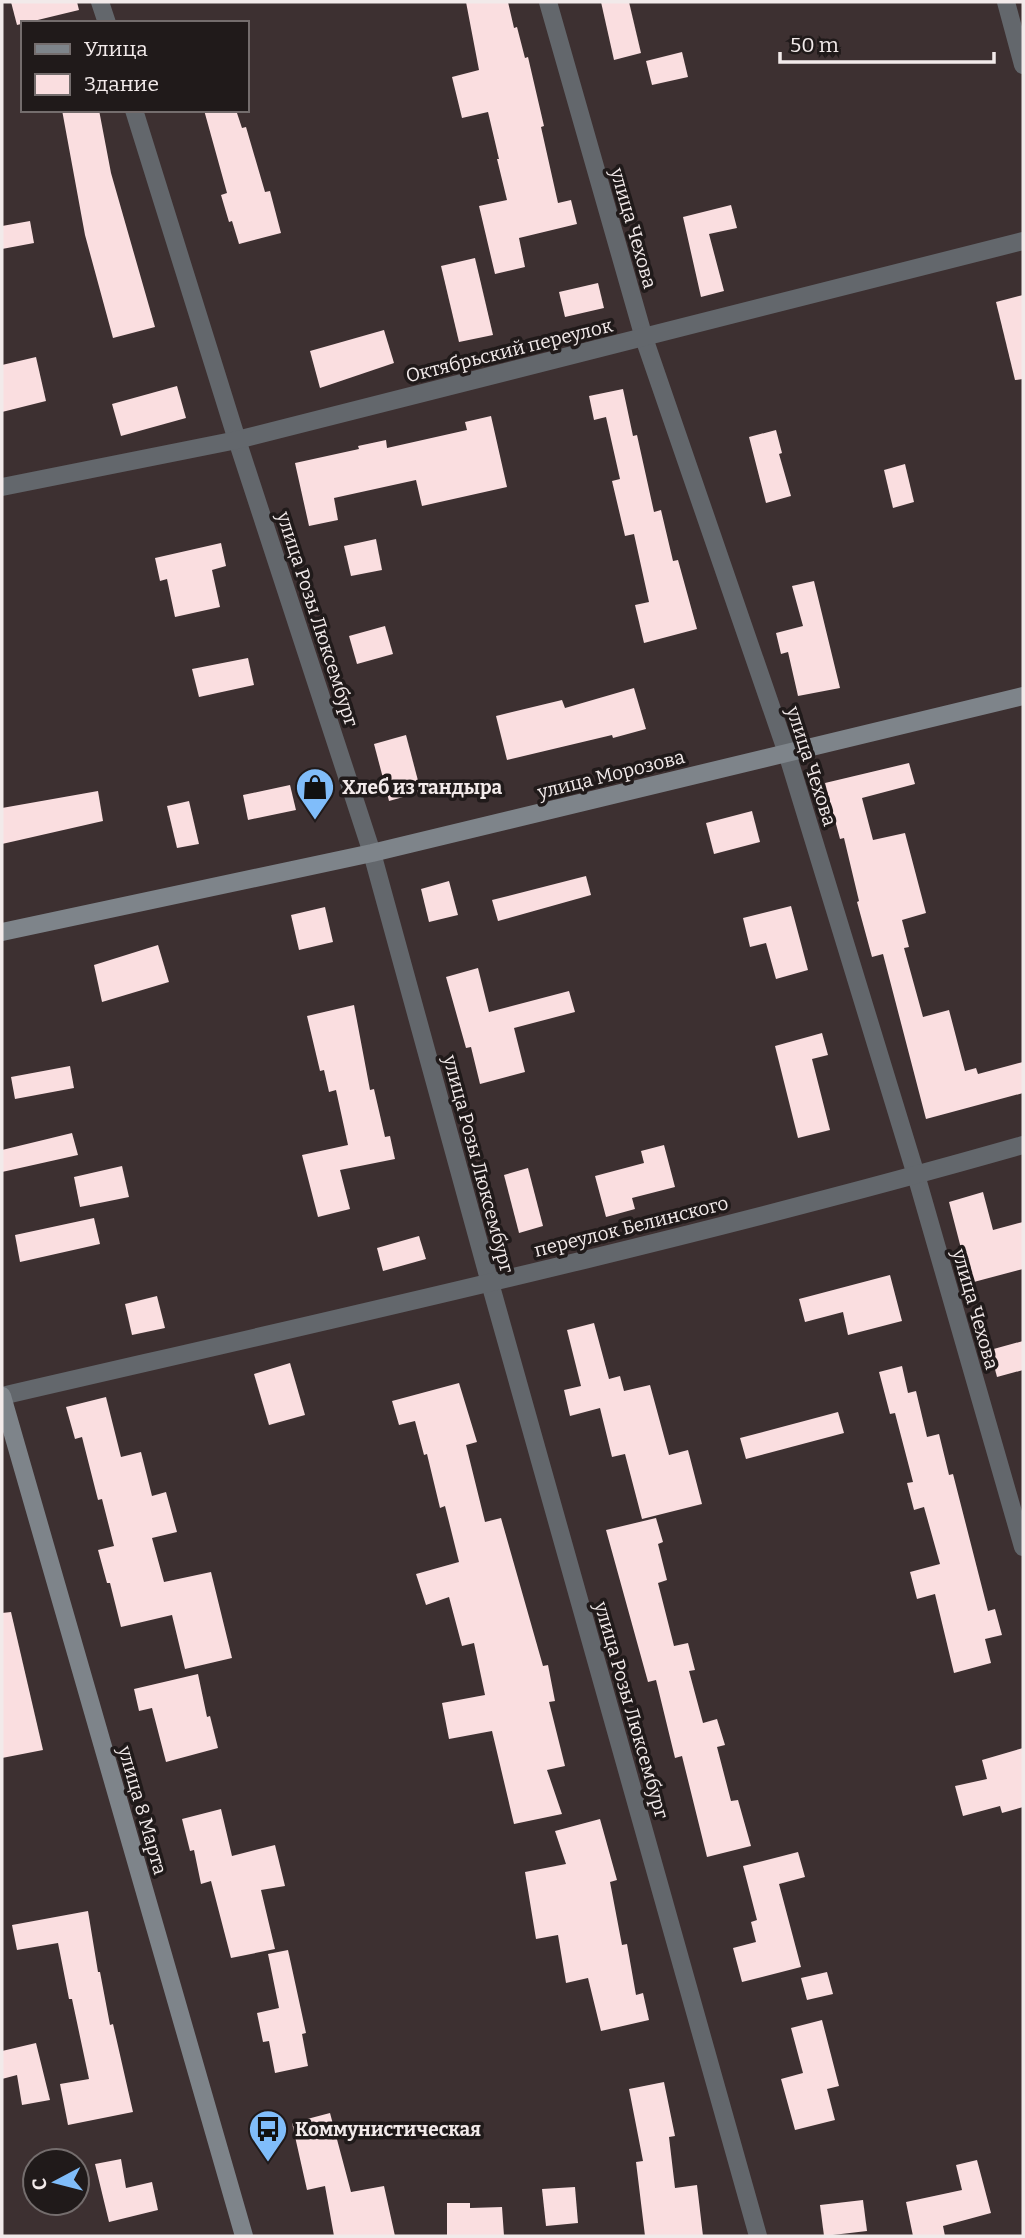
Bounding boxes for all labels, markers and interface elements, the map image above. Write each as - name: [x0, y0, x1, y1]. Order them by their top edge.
- legend: [21, 21, 248, 112]
- scale bar: [780, 21, 993, 65]
- text: 50 m: [790, 32, 839, 58]
- text: Улица: [84, 36, 148, 62]
- text: Здание: [84, 71, 159, 97]
- street label: улица Чехова: [605, 164, 662, 292]
- street label: Октябрьский переулок: [403, 313, 616, 387]
- street label: улица Розы Люксембург: [272, 508, 363, 730]
- street label: улица Чехова: [781, 703, 842, 829]
- street label: улица Морозова: [534, 745, 688, 804]
- shop icon: Хлеб из тандыра: [294, 766, 336, 821]
- place label: Хлеб из тандыра: [342, 776, 502, 799]
- street label: улица Розы Люксембург: [438, 1052, 519, 1276]
- street label: переулок Белинского: [532, 1191, 731, 1262]
- street label: улица Чехова: [947, 1245, 1004, 1373]
- street label: улица Розы Люксембург: [589, 1598, 674, 1821]
- street label: улица 8 Марта: [113, 1742, 172, 1878]
- bus stop icon: Коммунистическая: [247, 2108, 289, 2163]
- place label: Коммунистическая: [295, 2118, 481, 2141]
- north arrow: [21, 2147, 91, 2217]
- text: С: [27, 2177, 52, 2191]

